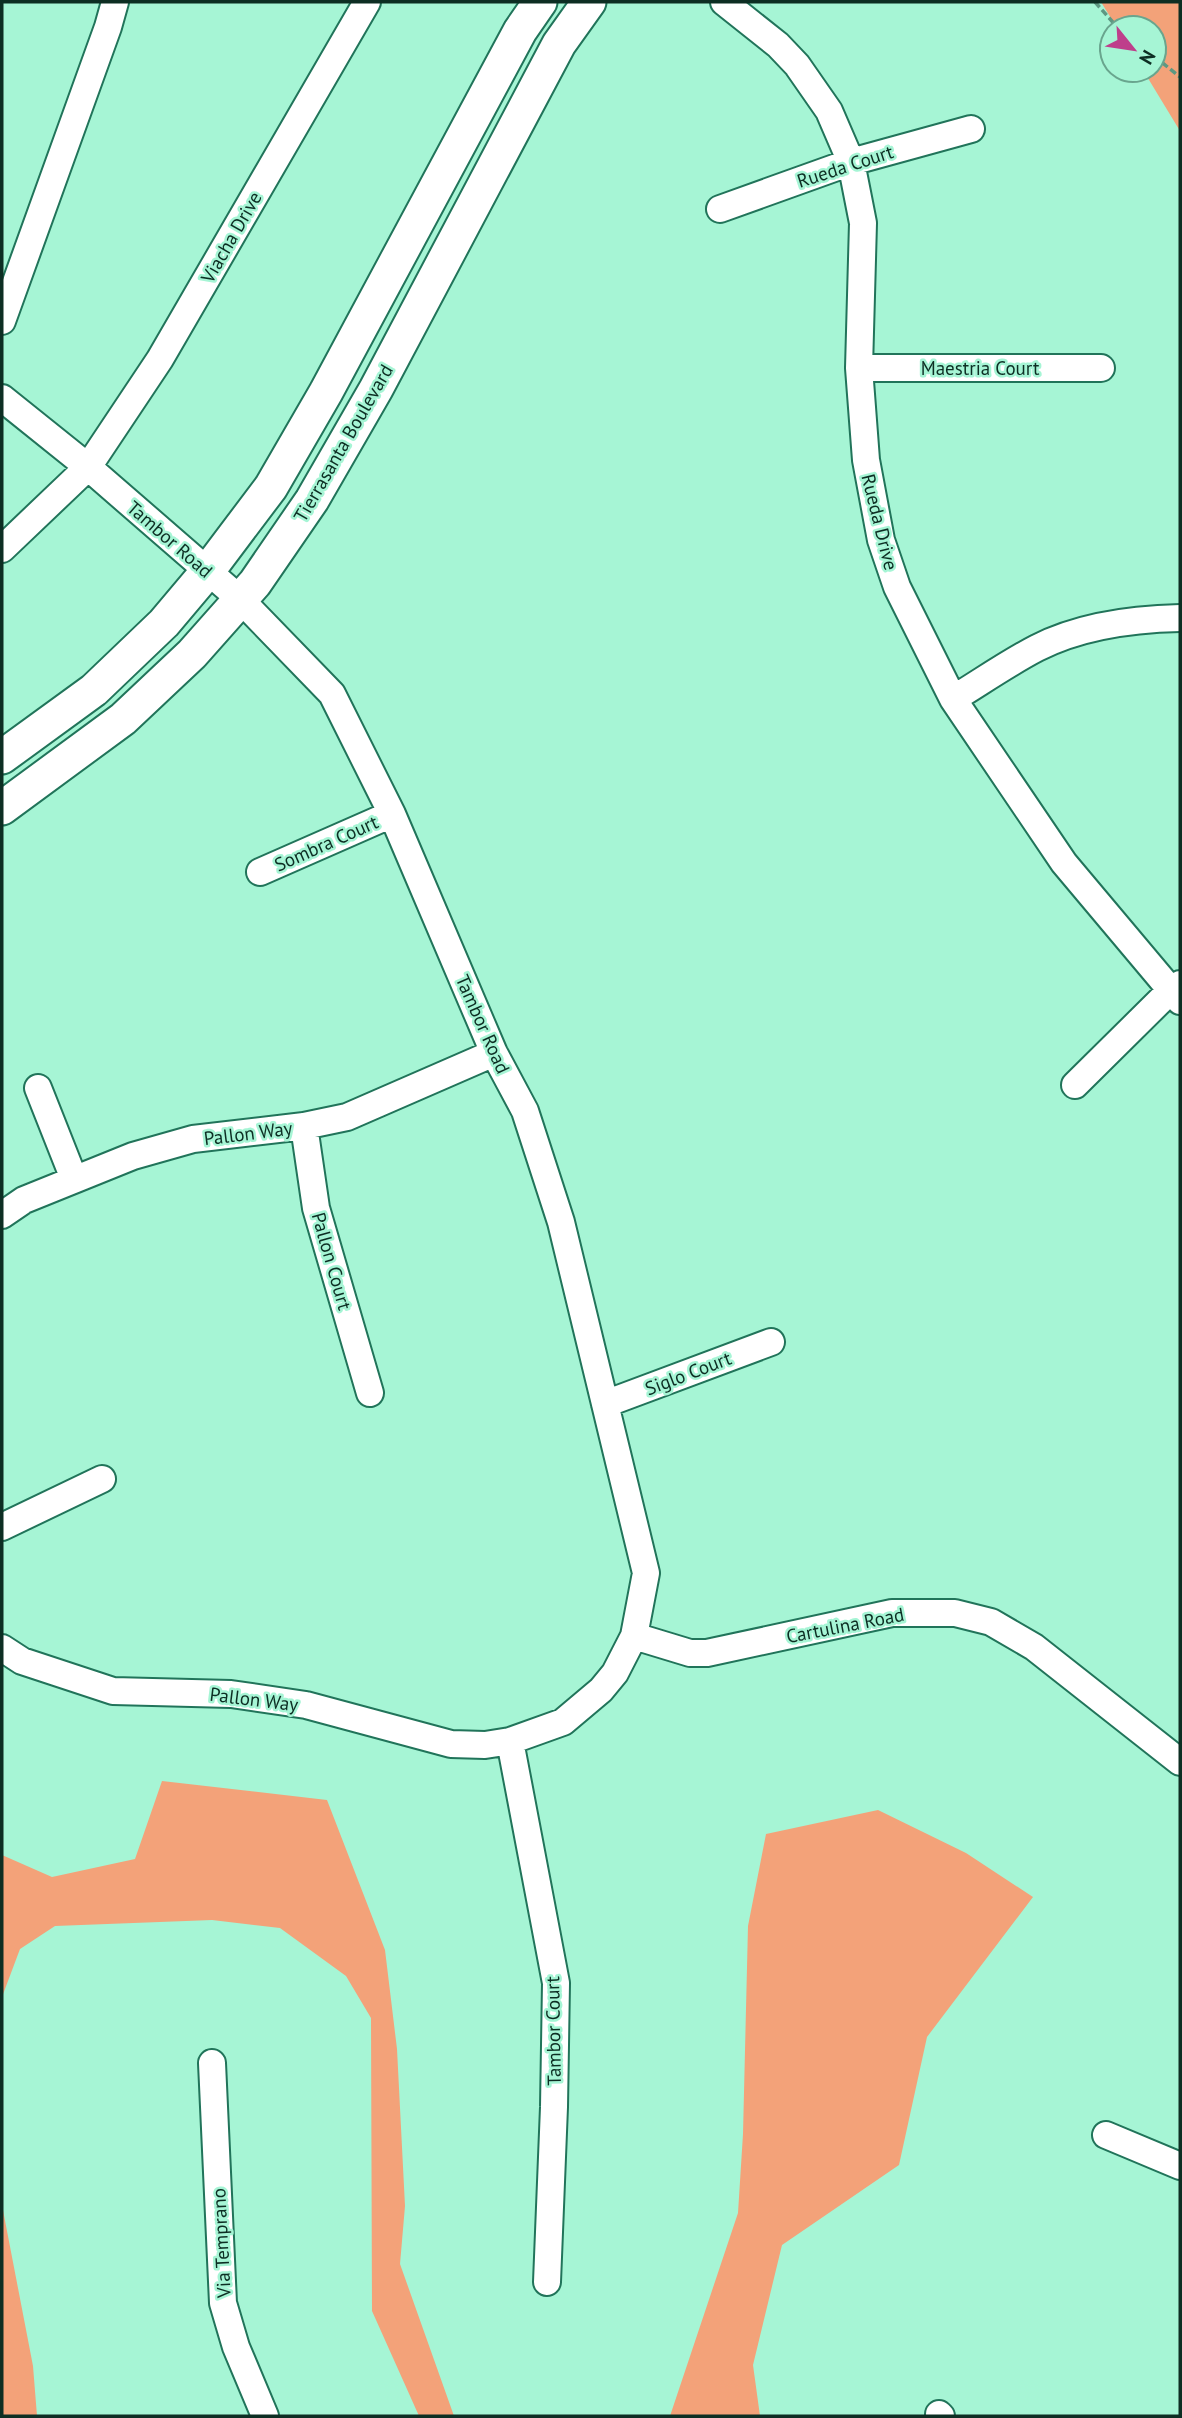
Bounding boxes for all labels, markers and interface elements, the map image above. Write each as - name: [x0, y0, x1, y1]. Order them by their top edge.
- north arrow: [1098, 14, 1168, 84]
- text: N: [1134, 46, 1161, 69]
- street label: Rueda Court: [794, 139, 897, 193]
- street label: Viacha Drive: [195, 187, 267, 288]
- street label: Maestria Court: [921, 356, 1040, 380]
- street label: Tierrasanta Boulevard: [288, 360, 398, 526]
- street label: Rueda Drive: [856, 471, 904, 573]
- street label: Tambor Road: [122, 495, 218, 583]
- street label: Sombra Court: [270, 809, 382, 877]
- street label: Tambor Road: [451, 971, 515, 1077]
- street label: Pallon Way: [202, 1116, 294, 1150]
- street label: Pallon Court: [307, 1210, 357, 1313]
- street label: Siglo Court: [642, 1345, 735, 1400]
- street label: Cartulina Road: [784, 1602, 906, 1648]
- street label: Pallon Way: [208, 1682, 300, 1716]
- street label: Tambor Court: [540, 1976, 566, 2086]
- street label: Via Temprano: [206, 2188, 236, 2299]

